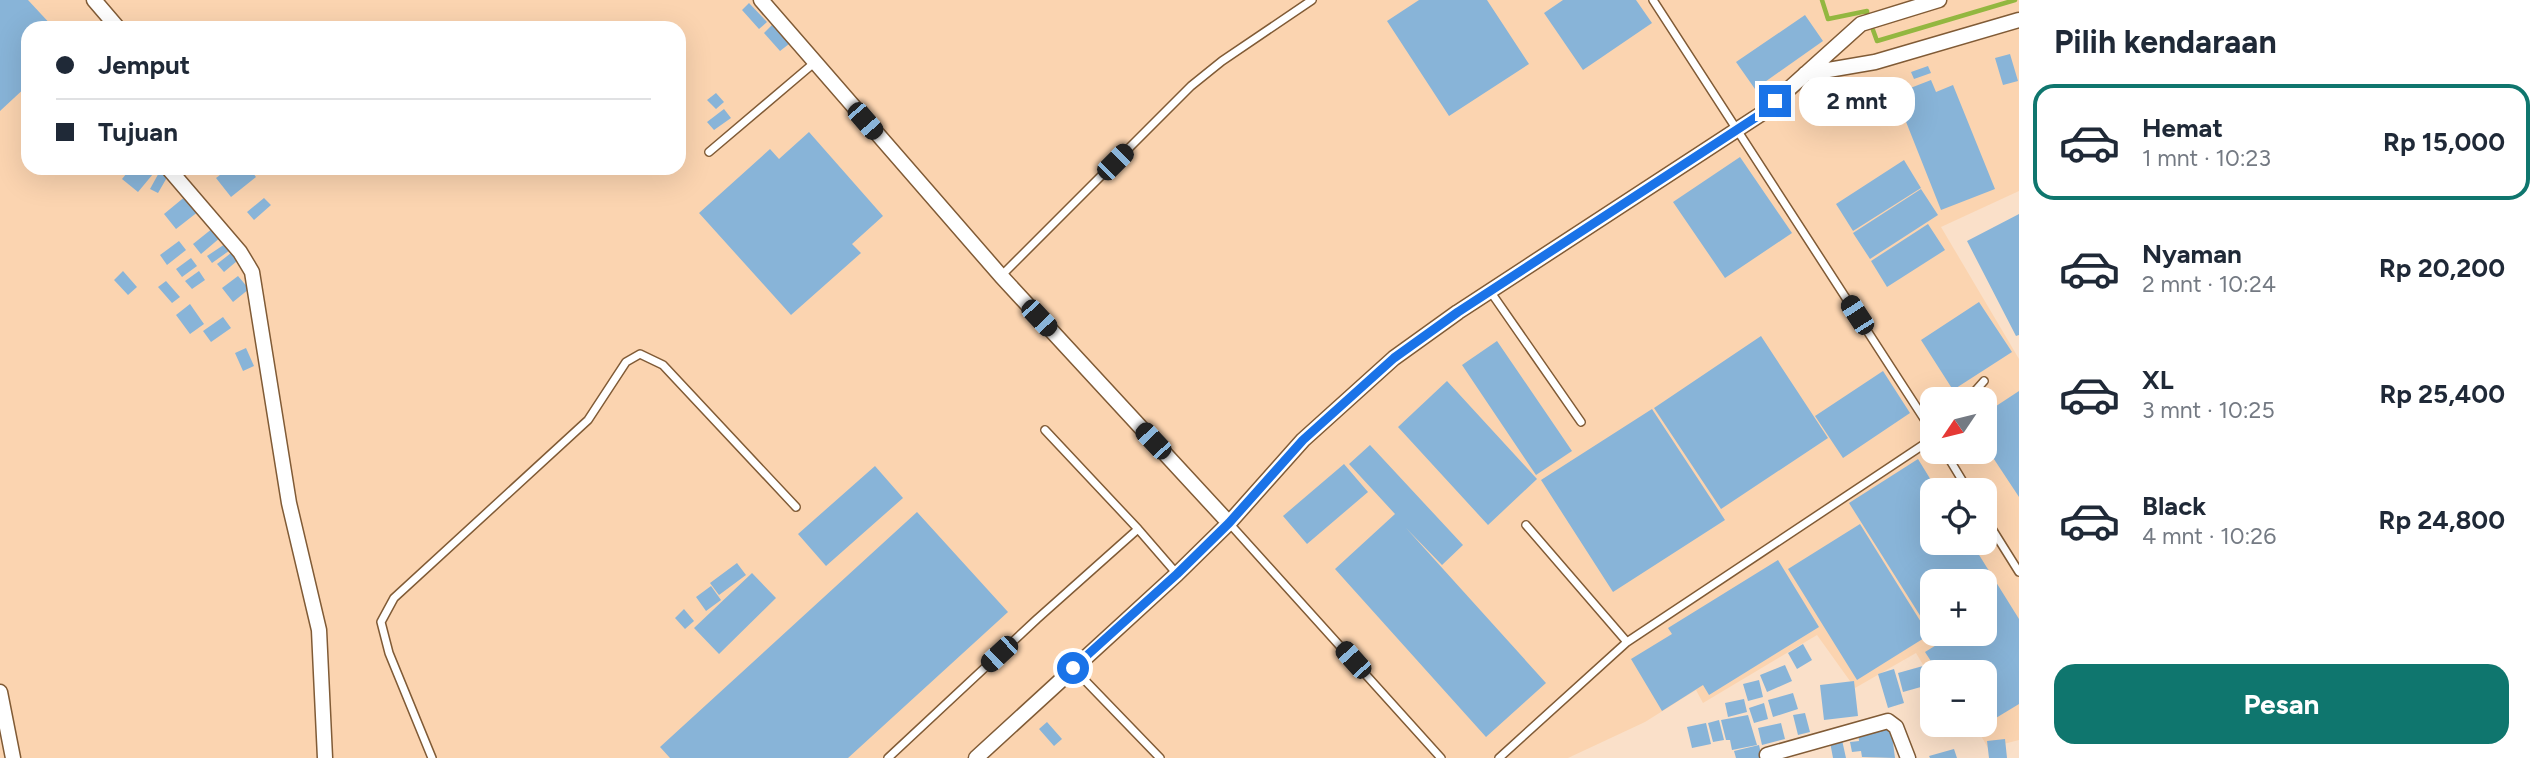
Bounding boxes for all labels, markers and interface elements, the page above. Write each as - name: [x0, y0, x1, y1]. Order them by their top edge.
- text: Pilih kendaraan: [2054, 23, 2277, 61]
- text: Jemput: [98, 49, 190, 81]
- callout: 2 mnt: [1800, 76, 1915, 126]
- route end: [1759, 85, 1791, 117]
- text: 2 mnt: [1826, 87, 1888, 115]
- car: [844, 98, 887, 144]
- icon: car: [2058, 111, 2121, 174]
- text: Hemat: [2142, 112, 2223, 144]
- text: Tujuan: [98, 116, 178, 148]
- text: Rp 15,000: [2383, 126, 2505, 158]
- car: [1093, 140, 1138, 184]
- text: 1 mnt · 10:23: [2142, 144, 2271, 172]
- icon: car: [2058, 237, 2121, 300]
- text: Nyaman: [2142, 238, 2242, 270]
- text: Rp 20,200: [2379, 252, 2505, 284]
- text: 2 mnt · 10:24: [2142, 270, 2276, 298]
- car: [1837, 292, 1878, 338]
- car: [1017, 295, 1062, 341]
- icon: car: [2058, 363, 2121, 426]
- text: XL: [2142, 364, 2174, 396]
- text: Rp 25,400: [2379, 378, 2505, 410]
- north arrow: [1920, 387, 1997, 464]
- map controls: [1920, 387, 1997, 737]
- text: 3 mnt · 10:25: [2142, 396, 2275, 424]
- car: [1131, 418, 1176, 464]
- button: locate: [1920, 478, 1997, 555]
- icon: car: [2058, 489, 2121, 552]
- text: Black: [2142, 490, 2206, 522]
- text: Rp 24,800: [2379, 504, 2505, 536]
- text: 4 mnt · 10:26: [2142, 522, 2276, 550]
- button: +: [1920, 569, 1997, 646]
- car: [977, 632, 1022, 676]
- car: [1332, 637, 1375, 683]
- route start: [1057, 652, 1089, 684]
- button: −: [1920, 660, 1997, 737]
- button: Pesan: [2054, 664, 2509, 744]

